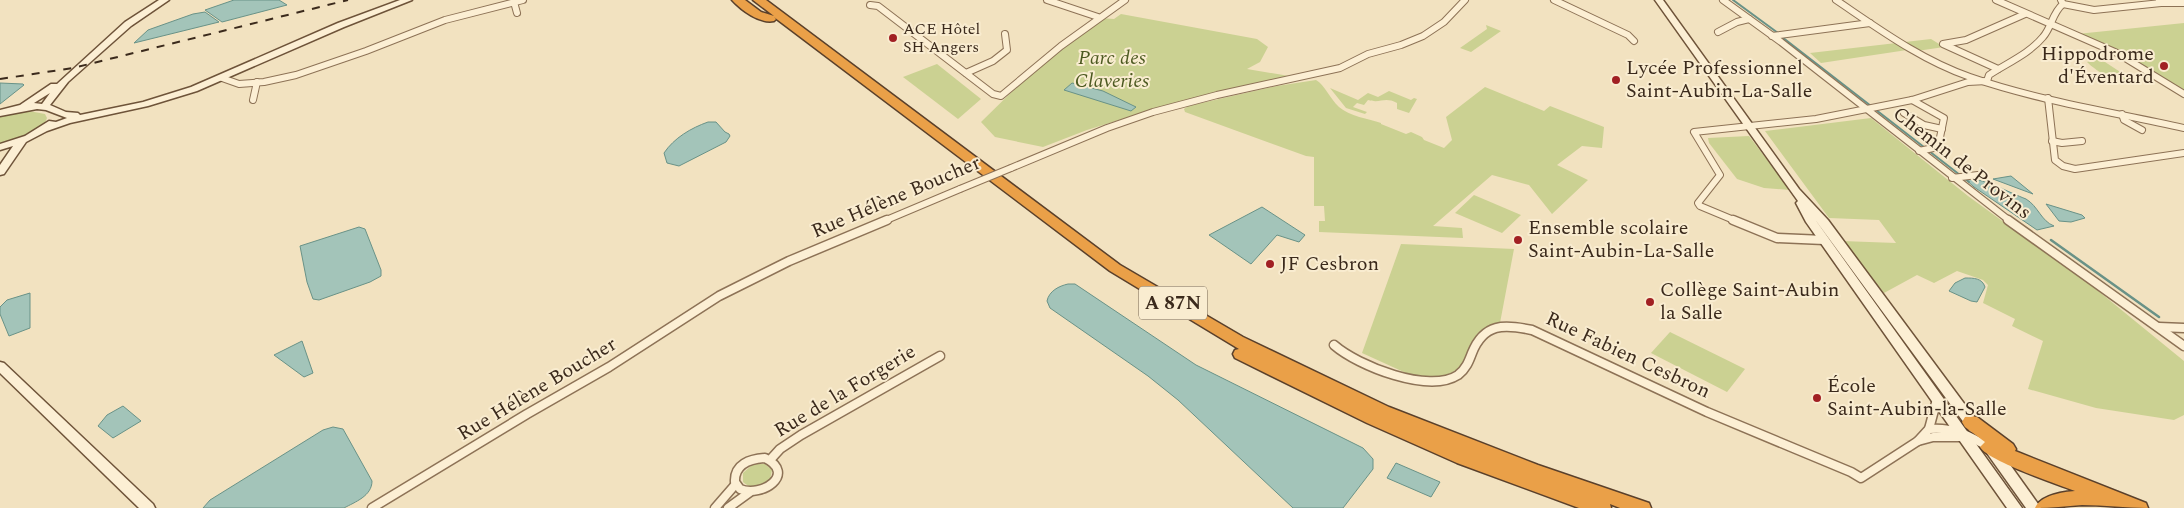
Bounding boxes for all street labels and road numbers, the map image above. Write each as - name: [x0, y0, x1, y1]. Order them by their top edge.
- street label: Chemin de Provins: [1886, 99, 2038, 227]
- street label: Rue Hélène Boucher: [807, 148, 985, 246]
- road number: A 87N: [1139, 286, 1207, 320]
- street label: Rue Fabien Cesbron: [1541, 304, 1715, 406]
- street label: Rue Hélène Boucher: [452, 329, 622, 448]
- street label: Rue de la Forgerie: [769, 337, 921, 445]

